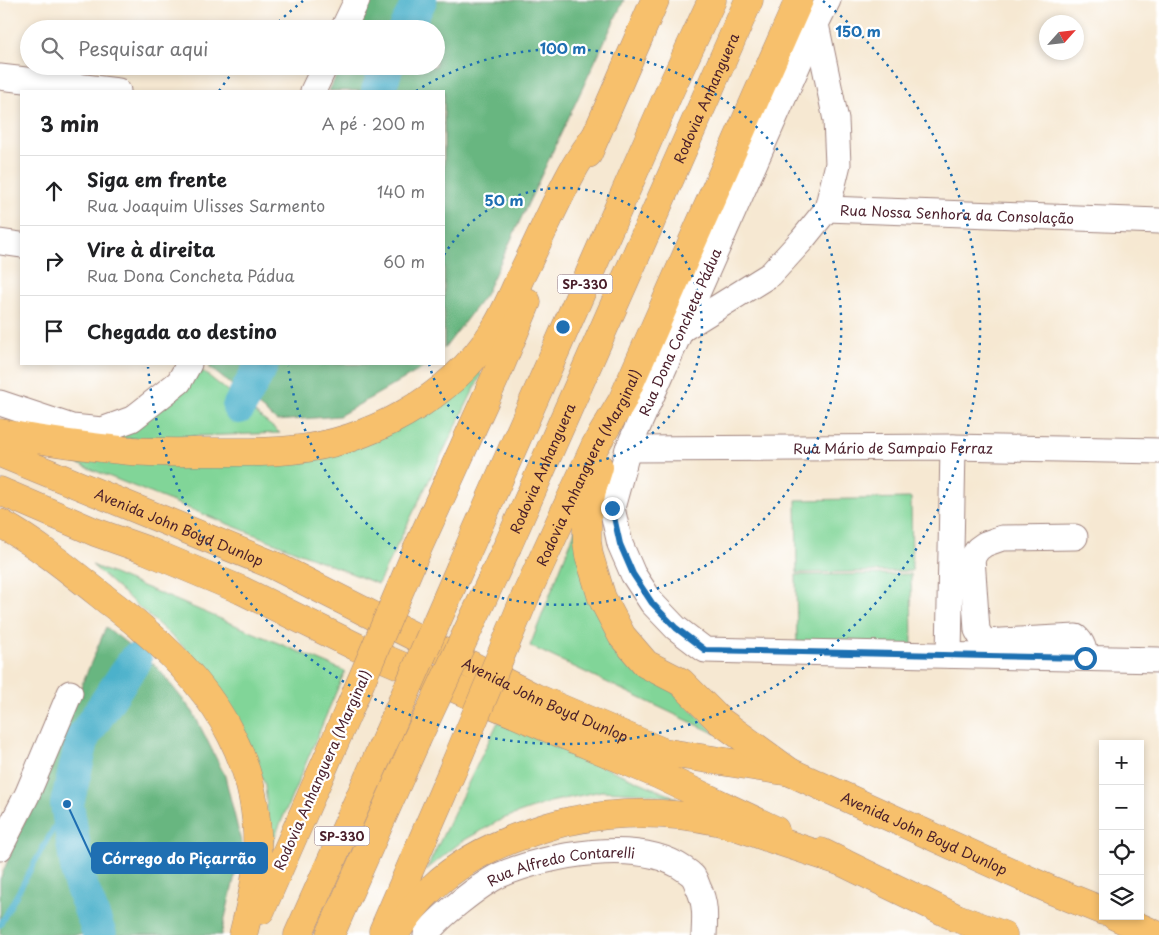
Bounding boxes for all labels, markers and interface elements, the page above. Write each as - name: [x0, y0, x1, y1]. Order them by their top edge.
- north arrow: [1039, 15, 1084, 60]
- text: 150 m: [835, 19, 881, 42]
- search box: [20, 20, 445, 75]
- street label: Rodovia Anhanguera: [668, 29, 744, 166]
- icon: search: [38, 34, 66, 62]
- text: Pesquisar aqui: [78, 34, 208, 62]
- text: 100 m: [540, 36, 586, 59]
- text: 3 min: [40, 107, 99, 139]
- text: A pé · 200 m: [322, 111, 425, 135]
- text: Siga em frente: [87, 165, 227, 193]
- icon: ahead: [40, 177, 68, 205]
- text: 140 m: [377, 179, 425, 203]
- text: 50 m: [485, 188, 523, 211]
- text: Rua Joaquim Ulisses Sarmento: [87, 193, 325, 217]
- street label: Rua Nossa Senhora da Consolação: [840, 199, 1075, 228]
- text: Vire à direita: [87, 235, 215, 263]
- street label: Rua Dona Concheta Pádua: [633, 245, 727, 419]
- icon: right: [40, 247, 68, 275]
- text: 60 m: [383, 249, 425, 273]
- text: Rua Dona Concheta Pádua: [87, 263, 295, 287]
- road number: SP-330: [558, 274, 612, 294]
- icon: arrive: [40, 317, 68, 345]
- text: Chegada ao destino: [87, 317, 277, 345]
- centre of rings: [554, 318, 572, 336]
- street label: Rodovia Anhanguera (Marginal): [533, 365, 643, 569]
- street label: Rodovia Anhanguera: [505, 400, 577, 536]
- street label: Rua Mário de Sampaio Ferraz: [793, 436, 993, 458]
- street label: Avenida John Boyd Dunlop: [92, 483, 267, 571]
- route end: [601, 497, 624, 520]
- route start: [1074, 647, 1097, 670]
- street label: Avenida John Boyd Dunlop: [459, 652, 632, 747]
- street label: Rodovia Anhanguera (Marginal): [268, 666, 376, 874]
- map controls: [1099, 740, 1144, 920]
- button: +: [1099, 740, 1144, 785]
- button: −: [1099, 785, 1144, 830]
- street label: Avenida John Boyd Dunlop: [838, 786, 1011, 880]
- road number: SP-330: [314, 826, 370, 846]
- button: locate: [1099, 830, 1144, 875]
- street label: Rua Alfredo Contarelli: [483, 841, 636, 891]
- callout: Córrego do Piçarrão: [92, 843, 267, 873]
- text: Córrego do Piçarrão: [102, 846, 256, 869]
- button: layers: [1099, 875, 1144, 920]

